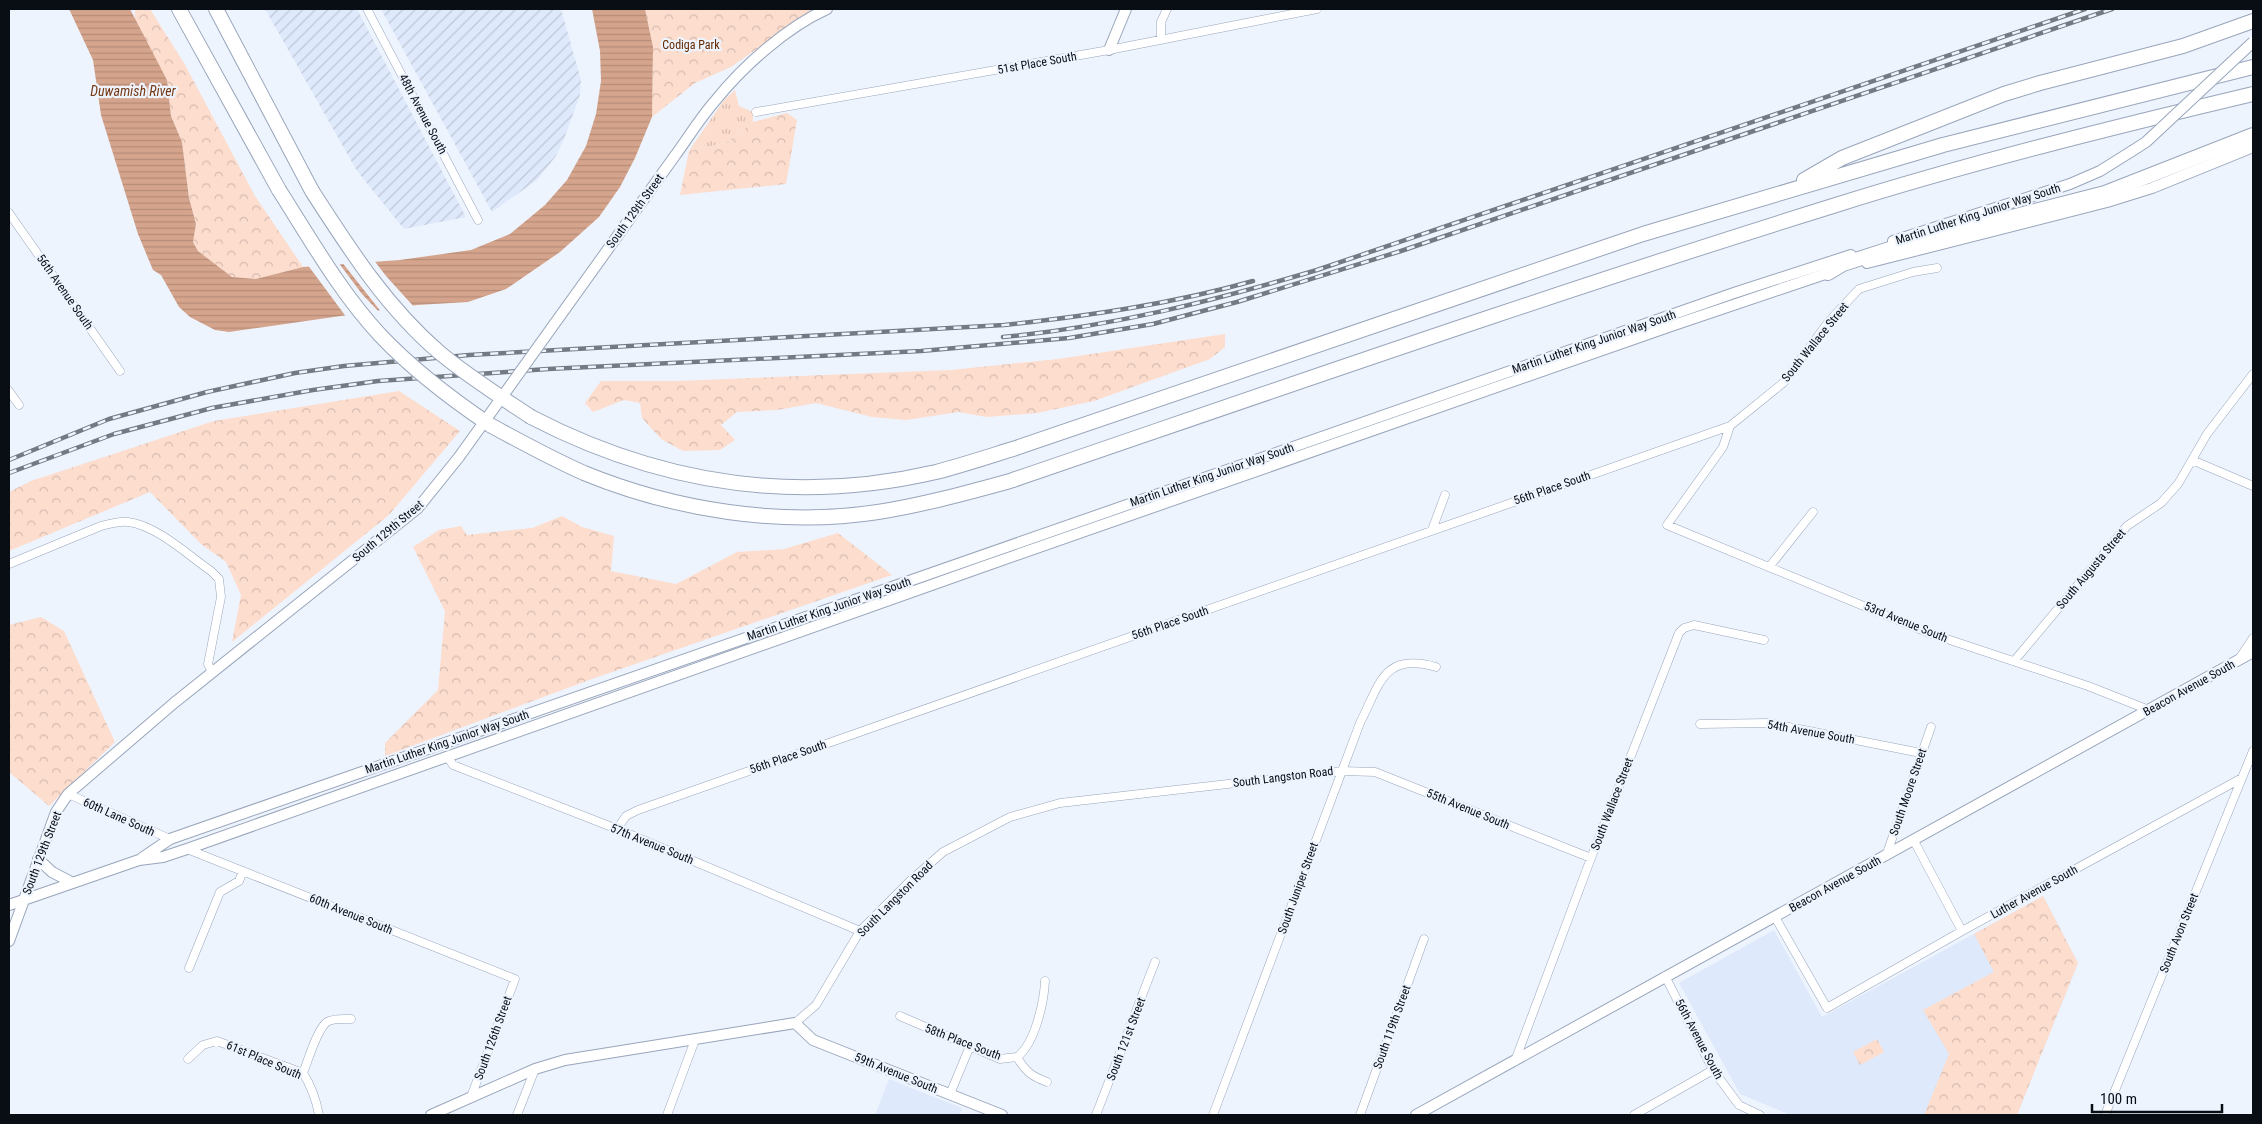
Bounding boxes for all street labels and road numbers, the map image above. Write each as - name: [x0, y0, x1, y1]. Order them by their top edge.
- street label: 51st Place South: [996, 49, 1078, 77]
- street label: 48th Avenue South: [396, 72, 450, 157]
- street label: South 129th Street: [603, 171, 667, 251]
- street label: Martin Luther King Junior Way South: [1894, 181, 2062, 247]
- street label: 56th Avenue South: [34, 252, 96, 332]
- street label: South Wallace Street: [1779, 299, 1852, 385]
- street label: Martin Luther King Junior Way South: [1510, 307, 1678, 377]
- street label: Martin Luther King Junior Way South: [1128, 440, 1296, 510]
- street label: 56th Place South: [1512, 468, 1592, 508]
- street label: South 129th Street: [350, 497, 427, 565]
- street label: South Augusta Street: [2053, 526, 2129, 612]
- street label: Martin Luther King Junior Way South: [745, 574, 913, 644]
- street label: 53rd Avenue South: [1862, 599, 1950, 645]
- street label: 56th Place South: [1130, 603, 1210, 643]
- street label: Beacon Avenue South: [2141, 657, 2238, 719]
- street label: Martin Luther King Junior Way South: [363, 707, 531, 777]
- street label: 54th Avenue South: [1766, 717, 1856, 747]
- street label: 56th Place South: [748, 737, 828, 777]
- street label: South Moore Street: [1887, 746, 1930, 837]
- street label: South Wallace Street: [1588, 755, 1636, 852]
- street label: South Langston Road: [1232, 764, 1334, 790]
- street label: 55th Avenue South: [1424, 786, 1512, 832]
- street label: 60th Lane South: [81, 795, 157, 839]
- street label: South 129th Street: [20, 809, 64, 897]
- street label: 57th Avenue South: [608, 821, 696, 867]
- street label: South Juniper Street: [1275, 840, 1321, 936]
- street label: Beacon Avenue South: [1787, 853, 1884, 915]
- street label: South Langston Road: [854, 858, 936, 940]
- street label: Luther Avenue South: [1988, 862, 2080, 922]
- street label: 60th Avenue South: [307, 891, 395, 937]
- street label: South Avon Street: [2157, 891, 2201, 975]
- street label: South 119th Street: [1370, 983, 1414, 1071]
- street label: South 126th Street: [471, 994, 515, 1082]
- street label: South 121st Street: [1104, 995, 1148, 1083]
- street label: 56th Avenue South: [1672, 997, 1726, 1082]
- street label: 58th Place South: [923, 1021, 1003, 1063]
- street label: 61st Place South: [224, 1038, 304, 1082]
- street label: 59th Avenue South: [852, 1050, 940, 1096]

